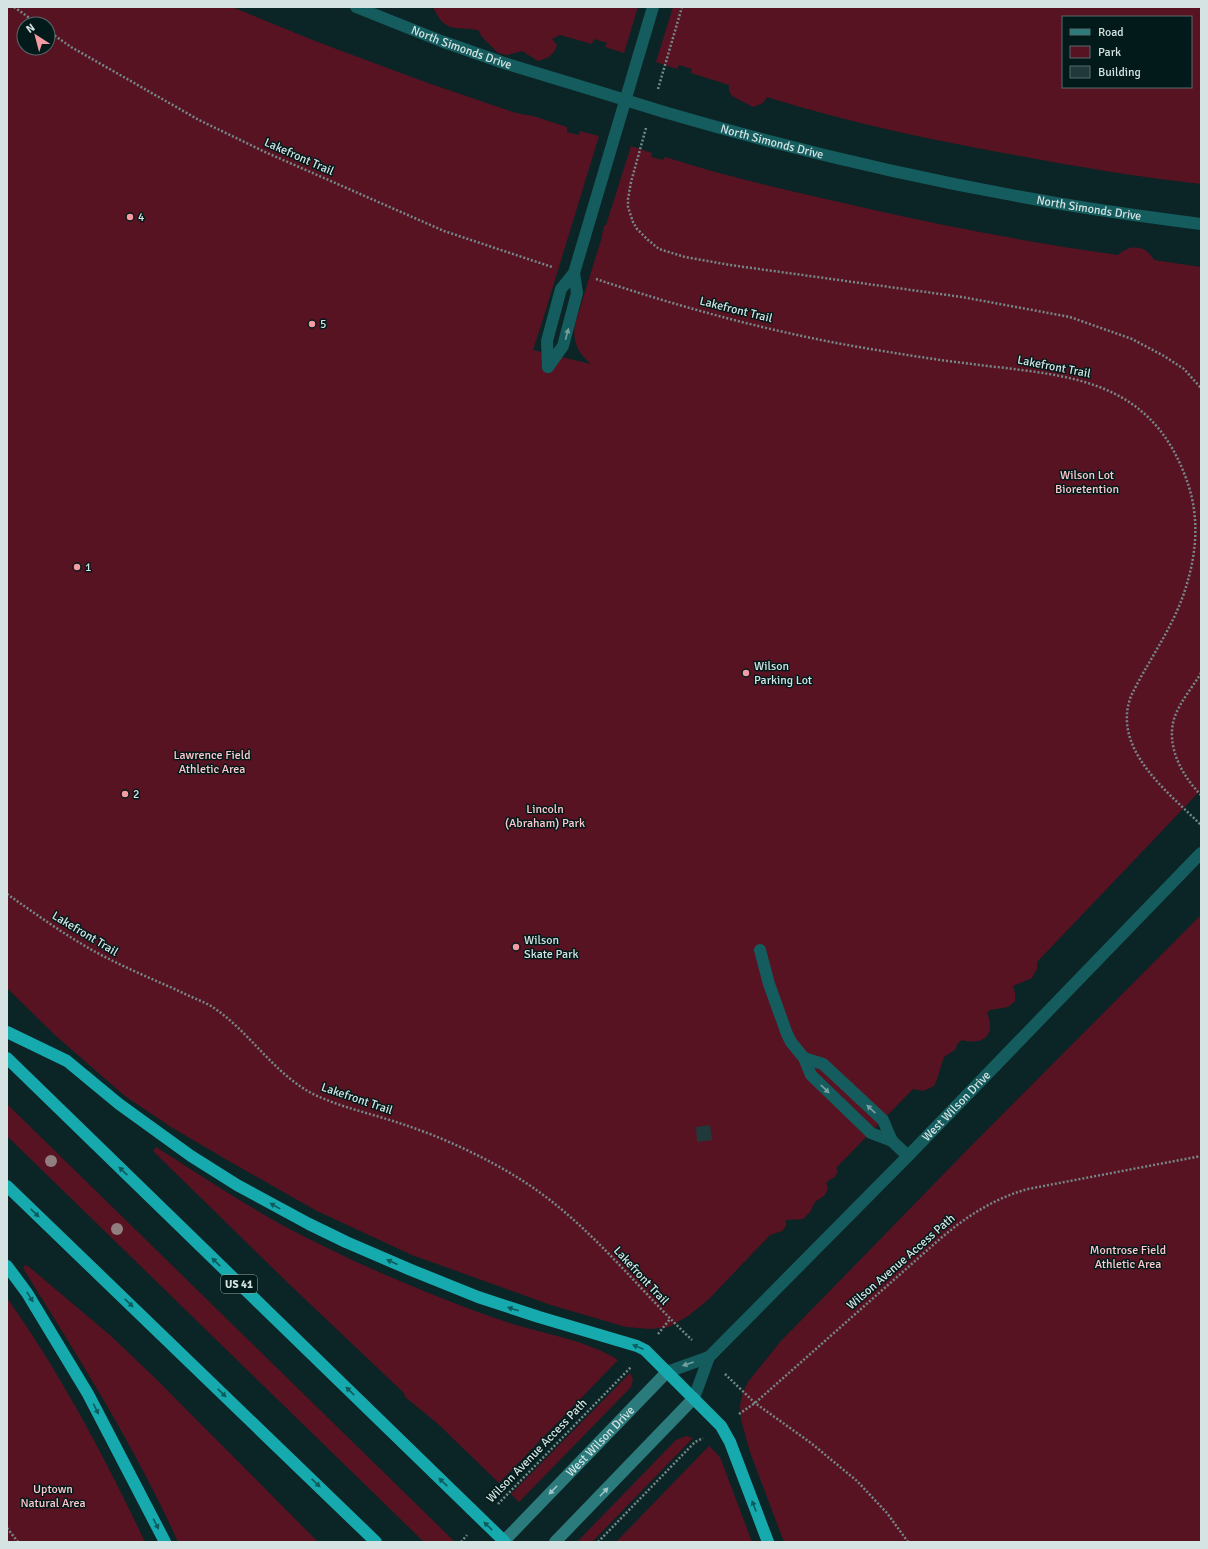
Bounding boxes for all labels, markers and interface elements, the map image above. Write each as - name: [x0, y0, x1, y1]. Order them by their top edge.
- north arrow: [16, 16, 56, 56]
- legend: [1062, 16, 1192, 88]
- text: N: [23, 21, 37, 36]
- street label: North Simonds Drive: [409, 22, 514, 72]
- text: Road: [1098, 25, 1124, 40]
- text: Park: [1098, 45, 1121, 60]
- text: Building: [1098, 65, 1141, 80]
- street label: North Simonds Drive: [719, 121, 825, 162]
- street label: Lakefront Trail: [262, 135, 337, 179]
- street label: North Simonds Drive: [1035, 192, 1142, 224]
- place label: 4: [138, 210, 145, 225]
- marker: 4: [125, 212, 135, 222]
- street label: Lakefront Trail: [698, 294, 774, 326]
- place label: 5: [320, 317, 326, 332]
- marker: 5: [307, 319, 317, 329]
- one-way arrow: [564, 327, 570, 340]
- street label: Lakefront Trail: [1016, 353, 1093, 382]
- park label: Wilson Lot Bioretention: [1055, 468, 1119, 497]
- place label: 1: [85, 560, 91, 575]
- marker: 1: [72, 562, 82, 572]
- place label: Wilson Parking Lot: [754, 659, 812, 688]
- marker: Wilson Parking Lot: [741, 668, 751, 678]
- park label: Lawrence Field Athletic Area: [173, 748, 251, 777]
- place label: 2: [133, 787, 139, 802]
- marker: 2: [120, 789, 130, 799]
- park label: Lincoln (Abraham) Park: [505, 802, 585, 831]
- street label: Lakefront Trail: [49, 908, 121, 960]
- place label: Wilson Skate Park: [524, 933, 578, 962]
- marker: Wilson Skate Park: [511, 942, 521, 952]
- street label: West Wilson Drive: [919, 1068, 994, 1144]
- street label: Lakefront Trail: [319, 1080, 395, 1118]
- one-way arrow: [820, 1084, 830, 1094]
- one-way arrow: [866, 1105, 876, 1114]
- one-way arrow: [118, 1166, 128, 1176]
- one-way arrow: [269, 1202, 281, 1209]
- one-way arrow: [30, 1208, 40, 1218]
- street label: Wilson Avenue Access Path: [844, 1211, 958, 1313]
- park label: Montrose Field Athletic Area: [1090, 1243, 1166, 1272]
- street label: Lakefront Trail: [610, 1244, 672, 1309]
- one-way arrow: [211, 1257, 221, 1267]
- one-way arrow: [387, 1259, 398, 1265]
- road number: US 41: [221, 1275, 257, 1293]
- one-way arrow: [26, 1292, 34, 1302]
- one-way arrow: [124, 1298, 134, 1308]
- one-way arrow: [507, 1306, 519, 1312]
- one-way arrow: [631, 1344, 643, 1350]
- one-way arrow: [682, 1362, 694, 1368]
- one-way arrow: [345, 1387, 355, 1396]
- one-way arrow: [217, 1388, 227, 1398]
- street label: Wilson Avenue Access Path: [483, 1396, 591, 1506]
- one-way arrow: [93, 1403, 99, 1415]
- street label: West Wilson Drive: [563, 1403, 638, 1480]
- one-way arrow: [438, 1477, 448, 1487]
- one-way arrow: [311, 1479, 321, 1488]
- park label: Uptown Natural Area: [20, 1482, 86, 1511]
- one-way arrow: [548, 1485, 557, 1495]
- one-way arrow: [599, 1487, 609, 1497]
- one-way arrow: [751, 1499, 757, 1511]
- one-way arrow: [153, 1519, 159, 1530]
- one-way arrow: [483, 1521, 493, 1531]

